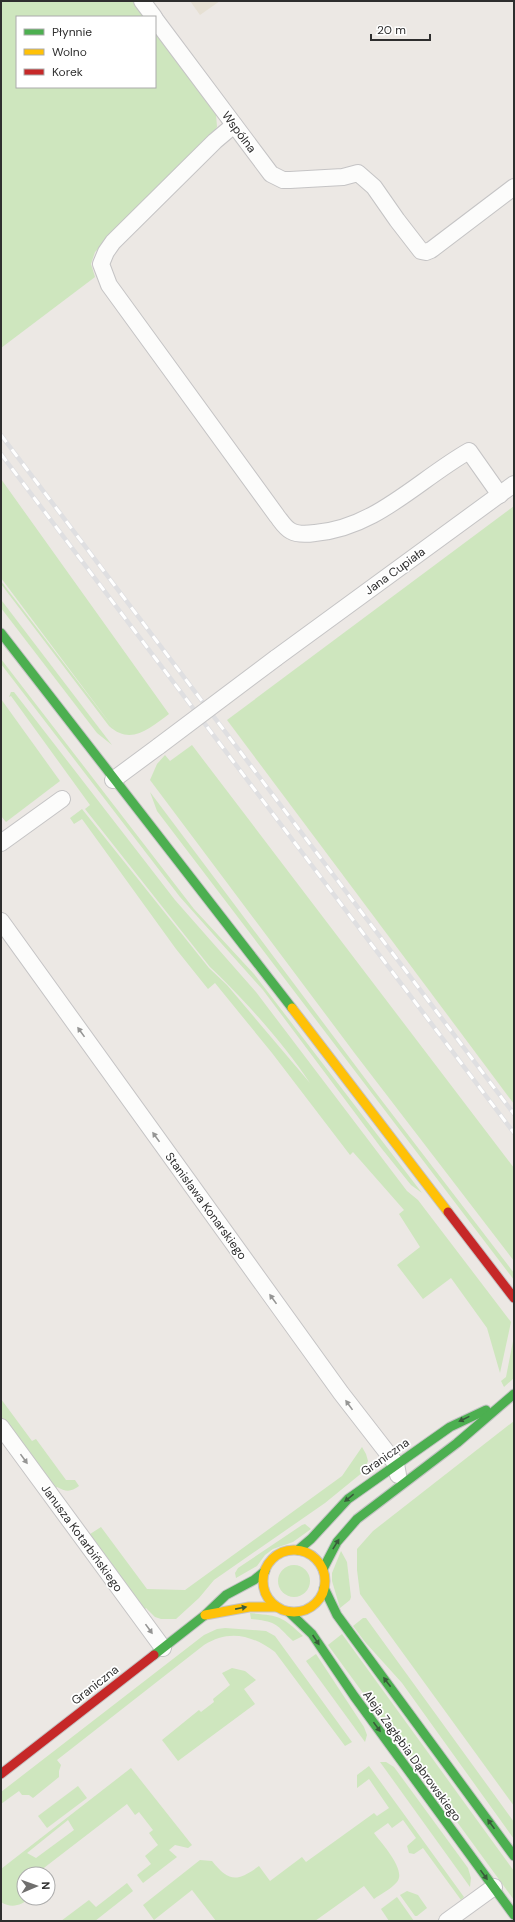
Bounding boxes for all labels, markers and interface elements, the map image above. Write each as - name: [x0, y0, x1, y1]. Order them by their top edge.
- legend: [16, 16, 156, 88]
- scale bar: [371, 16, 430, 42]
- text: 20 m: [377, 22, 406, 38]
- text: Płynnie: [52, 24, 92, 40]
- text: Wolno: [52, 44, 87, 60]
- text: Korek: [52, 64, 83, 80]
- street label: Wspólna: [218, 108, 260, 156]
- street label: Jana Cupiała: [362, 544, 428, 598]
- one-way arrow: [76, 1026, 85, 1037]
- one-way arrow: [152, 1132, 160, 1142]
- street label: Stanisława Konarskiego: [162, 1149, 250, 1263]
- one-way arrow: [269, 1294, 277, 1305]
- one-way arrow: [345, 1399, 354, 1410]
- one-way arrow: [459, 1416, 470, 1422]
- street label: Graniczna: [358, 1434, 412, 1480]
- one-way arrow: [20, 1454, 28, 1464]
- street label: Janusza Kotarbińskiego: [38, 1481, 126, 1595]
- one-way arrow: [343, 1494, 354, 1503]
- one-way arrow: [332, 1539, 340, 1549]
- one-way arrow: [235, 1605, 247, 1611]
- one-way arrow: [145, 1623, 153, 1634]
- one-way arrow: [312, 1634, 319, 1646]
- street label: Graniczna: [68, 1662, 122, 1708]
- one-way arrow: [383, 1676, 391, 1687]
- street label: Aleja Zagłębia Dąbrowskiego: [359, 1688, 465, 1824]
- one-way arrow: [373, 1722, 381, 1732]
- one-way arrow: [487, 1819, 495, 1829]
- north arrow: [16, 1866, 56, 1906]
- one-way arrow: [480, 1869, 488, 1880]
- text: N: [39, 1881, 53, 1890]

